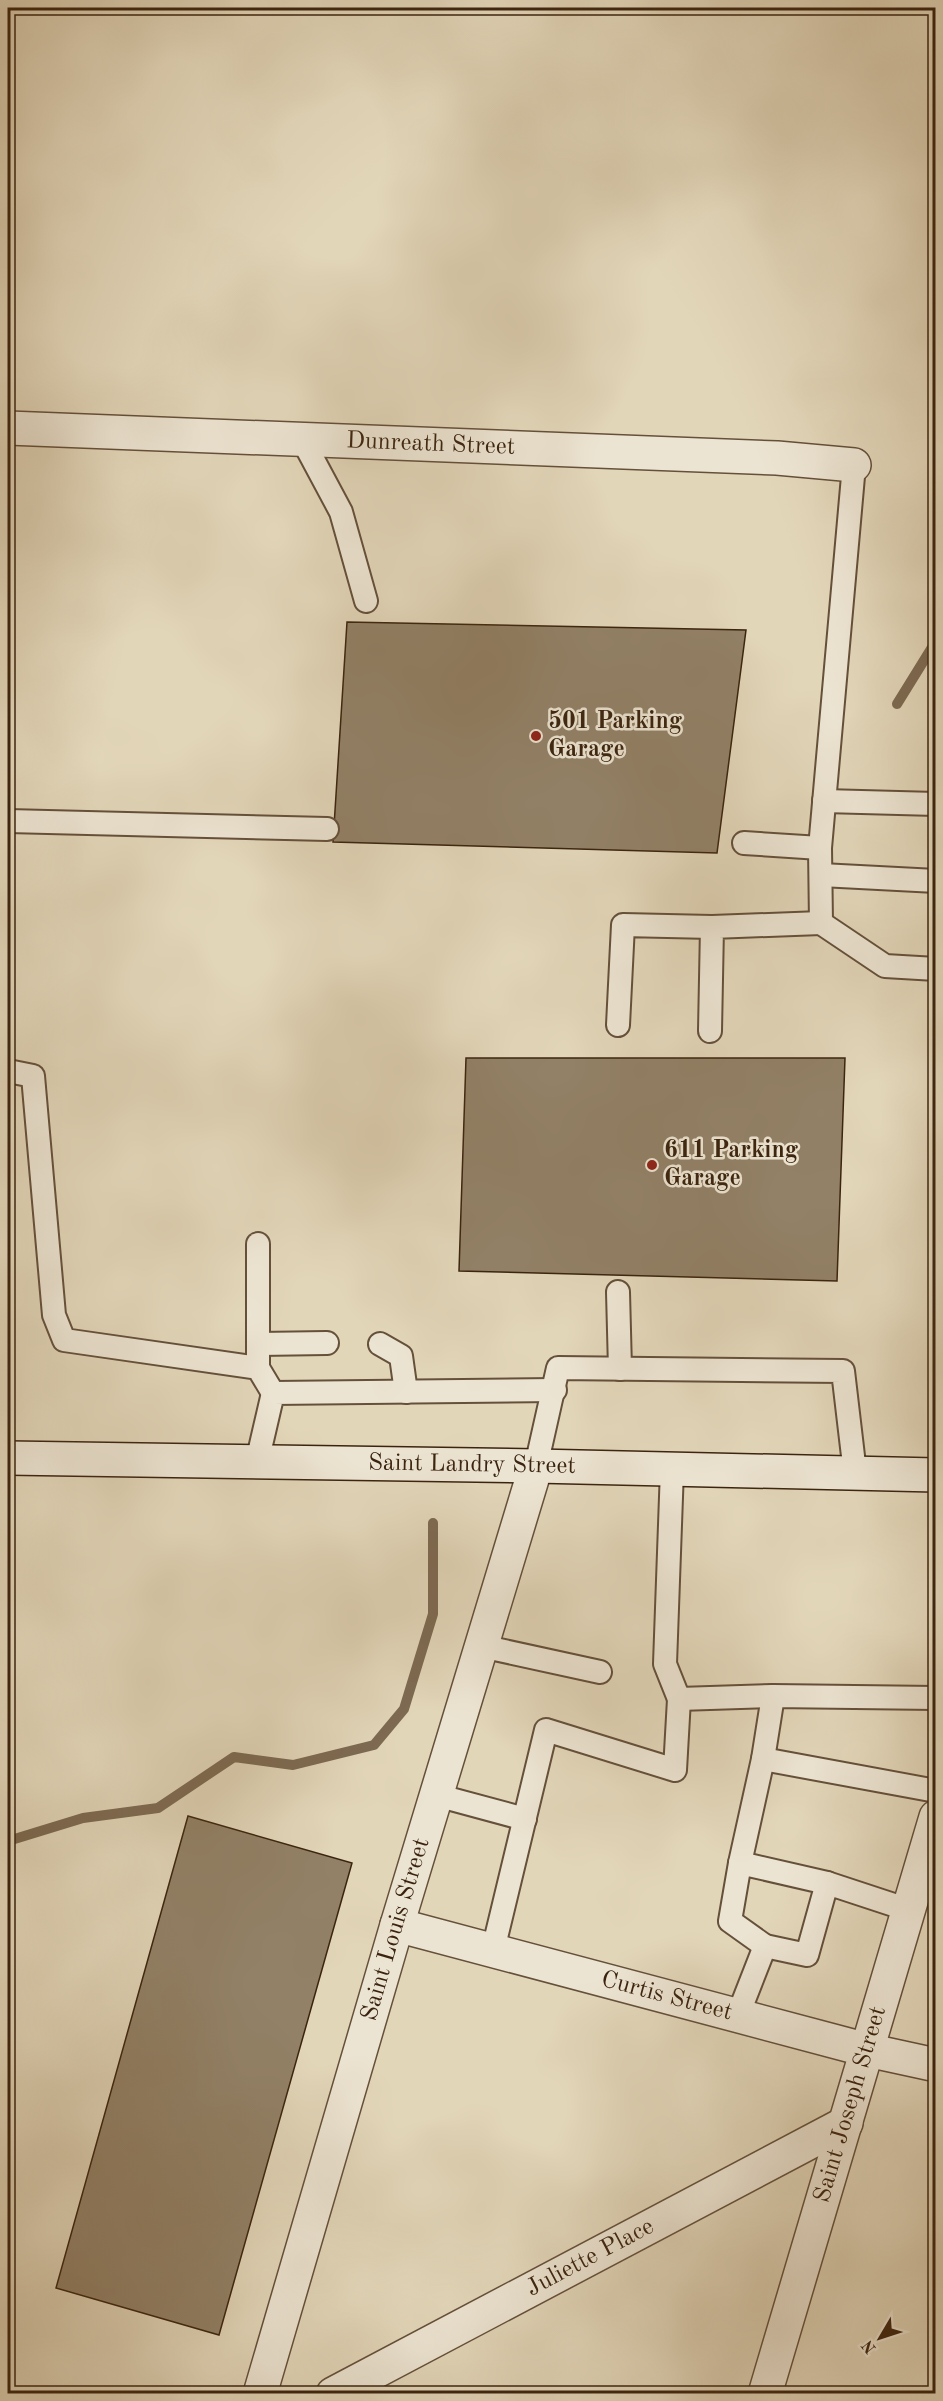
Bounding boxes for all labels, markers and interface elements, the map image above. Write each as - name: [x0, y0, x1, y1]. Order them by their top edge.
- street label: Dunreath Street: [346, 429, 516, 460]
- place label: 501 Parking Garage: [548, 709, 683, 762]
- marker: 501 Parking Garage: [529, 729, 543, 743]
- place label: 611 Parking Garage: [664, 1139, 799, 1191]
- marker: 611 Parking Garage: [645, 1158, 659, 1172]
- street label: Saint Landry Street: [368, 1451, 576, 1479]
- street label: Saint Louis Street: [358, 1835, 435, 2024]
- street label: Curtis Street: [599, 1968, 735, 2026]
- street label: Saint Joseph Street: [810, 2003, 891, 2205]
- street label: Juliette Place: [523, 2215, 658, 2302]
- north arrow: [850, 2308, 910, 2368]
- text: N: [859, 2336, 880, 2356]

